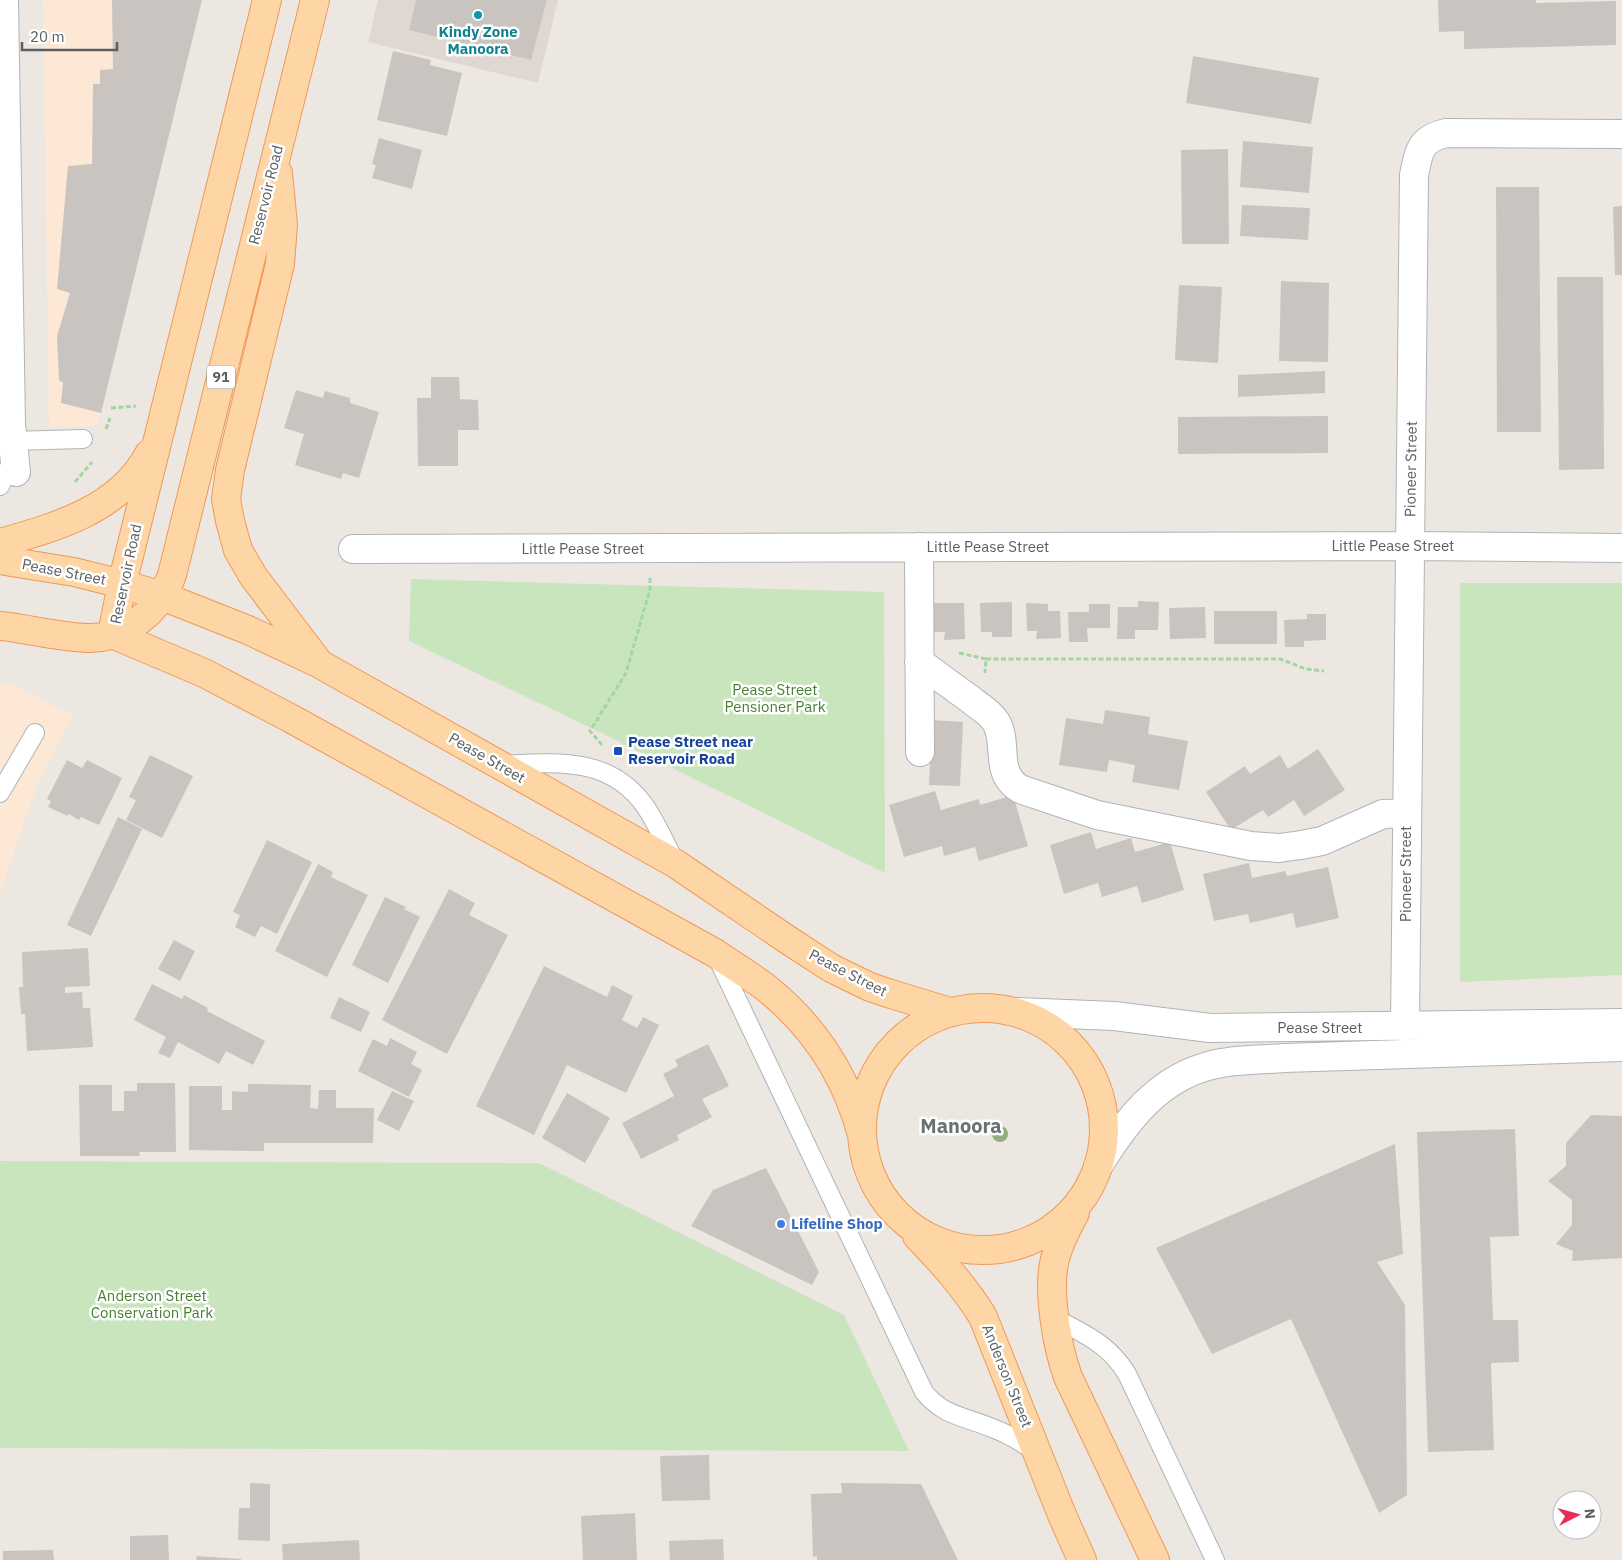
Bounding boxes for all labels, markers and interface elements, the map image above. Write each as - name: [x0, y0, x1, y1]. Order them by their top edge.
- marker: Kindy Zone Manoora: [472, 9, 484, 21]
- scale bar: [22, 20, 118, 52]
- place label: Kindy Zone Manoora: [438, 22, 518, 58]
- text: 20 m: [30, 27, 65, 46]
- street label: Reservoir Road: [244, 143, 287, 247]
- road number: 91: [207, 366, 235, 388]
- street label: Pioneer Street: [1400, 421, 1421, 517]
- street label: Reservoir Road: [106, 522, 145, 626]
- street label: Little Pease Street: [1332, 536, 1454, 555]
- street label: Little Pease Street: [927, 537, 1049, 556]
- street label: Little Pease Street: [522, 539, 644, 558]
- street label: Pease Street: [20, 554, 108, 589]
- park label: Pease Street Pensioner Park: [724, 680, 826, 716]
- street label: Pease Street: [446, 728, 529, 787]
- place label: Pease Street near Reservoir Road: [628, 732, 753, 768]
- marker: Pease Street near Reservoir Road: [612, 745, 624, 757]
- street label: Pioneer Street: [1396, 826, 1415, 922]
- street label: Pease Street: [806, 945, 891, 1000]
- street label: Pease Street: [1277, 1018, 1363, 1037]
- district label: Manoora: [920, 1112, 1002, 1139]
- place label: Lifeline Shop: [791, 1214, 883, 1233]
- marker: Lifeline Shop: [775, 1218, 787, 1230]
- park label: Anderson Street Conservation Park: [91, 1286, 213, 1322]
- street label: Anderson Street: [978, 1321, 1037, 1430]
- north arrow: [1552, 1490, 1602, 1540]
- text: N: [1580, 1508, 1599, 1520]

